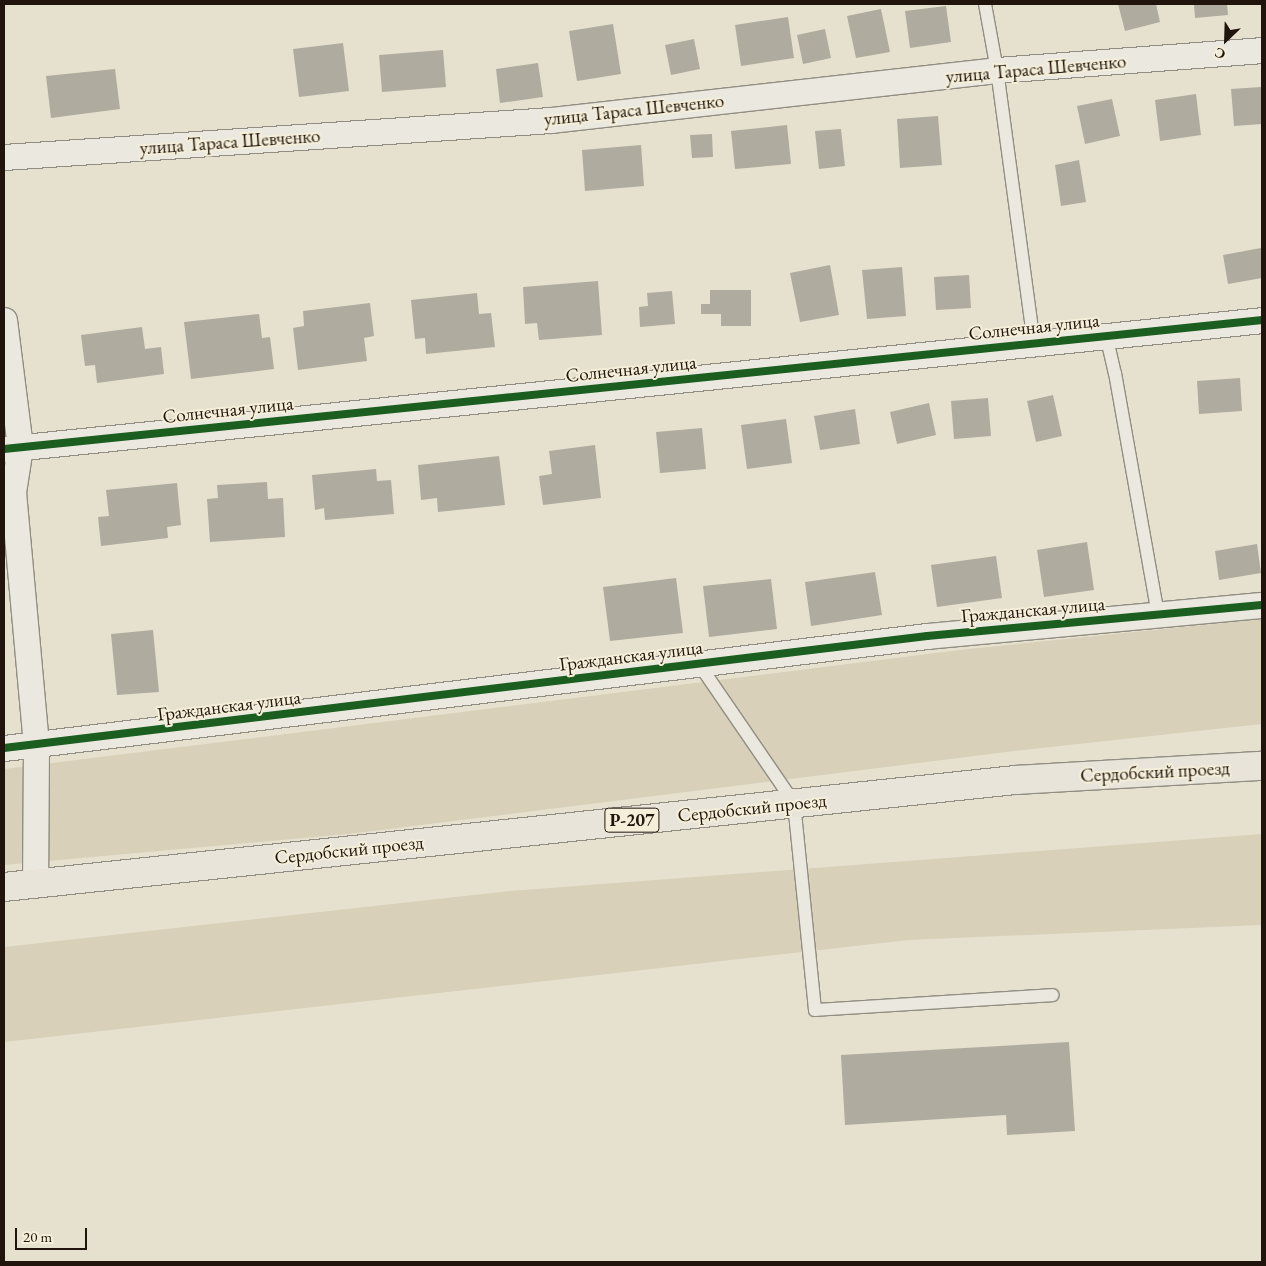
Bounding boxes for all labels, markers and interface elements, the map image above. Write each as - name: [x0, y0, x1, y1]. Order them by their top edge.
- north arrow: [1201, 15, 1251, 65]
- text: С: [1212, 43, 1228, 64]
- street label: улица Тараса Шевченко: [945, 50, 1127, 88]
- street label: улица Тараса Шевченко: [543, 89, 725, 131]
- street label: улица Тараса Шевченко: [139, 124, 321, 160]
- street label: Солнечная улица: [967, 309, 1101, 345]
- street label: Солнечная улица: [564, 351, 698, 387]
- street label: Солнечная улица: [161, 392, 295, 428]
- street label: Гражданская улица: [960, 592, 1106, 628]
- street label: Гражданская улица: [558, 636, 704, 676]
- street label: Гражданская улица: [156, 686, 302, 726]
- street label: Сердобский проезд: [1080, 757, 1230, 787]
- street label: Сердобский проезд: [676, 789, 828, 827]
- road number: Р-207: [603, 804, 661, 836]
- street label: Сердобский проезд: [273, 831, 425, 869]
- scale bar: [18, 1218, 90, 1250]
- text: 20 m: [23, 1227, 52, 1246]

